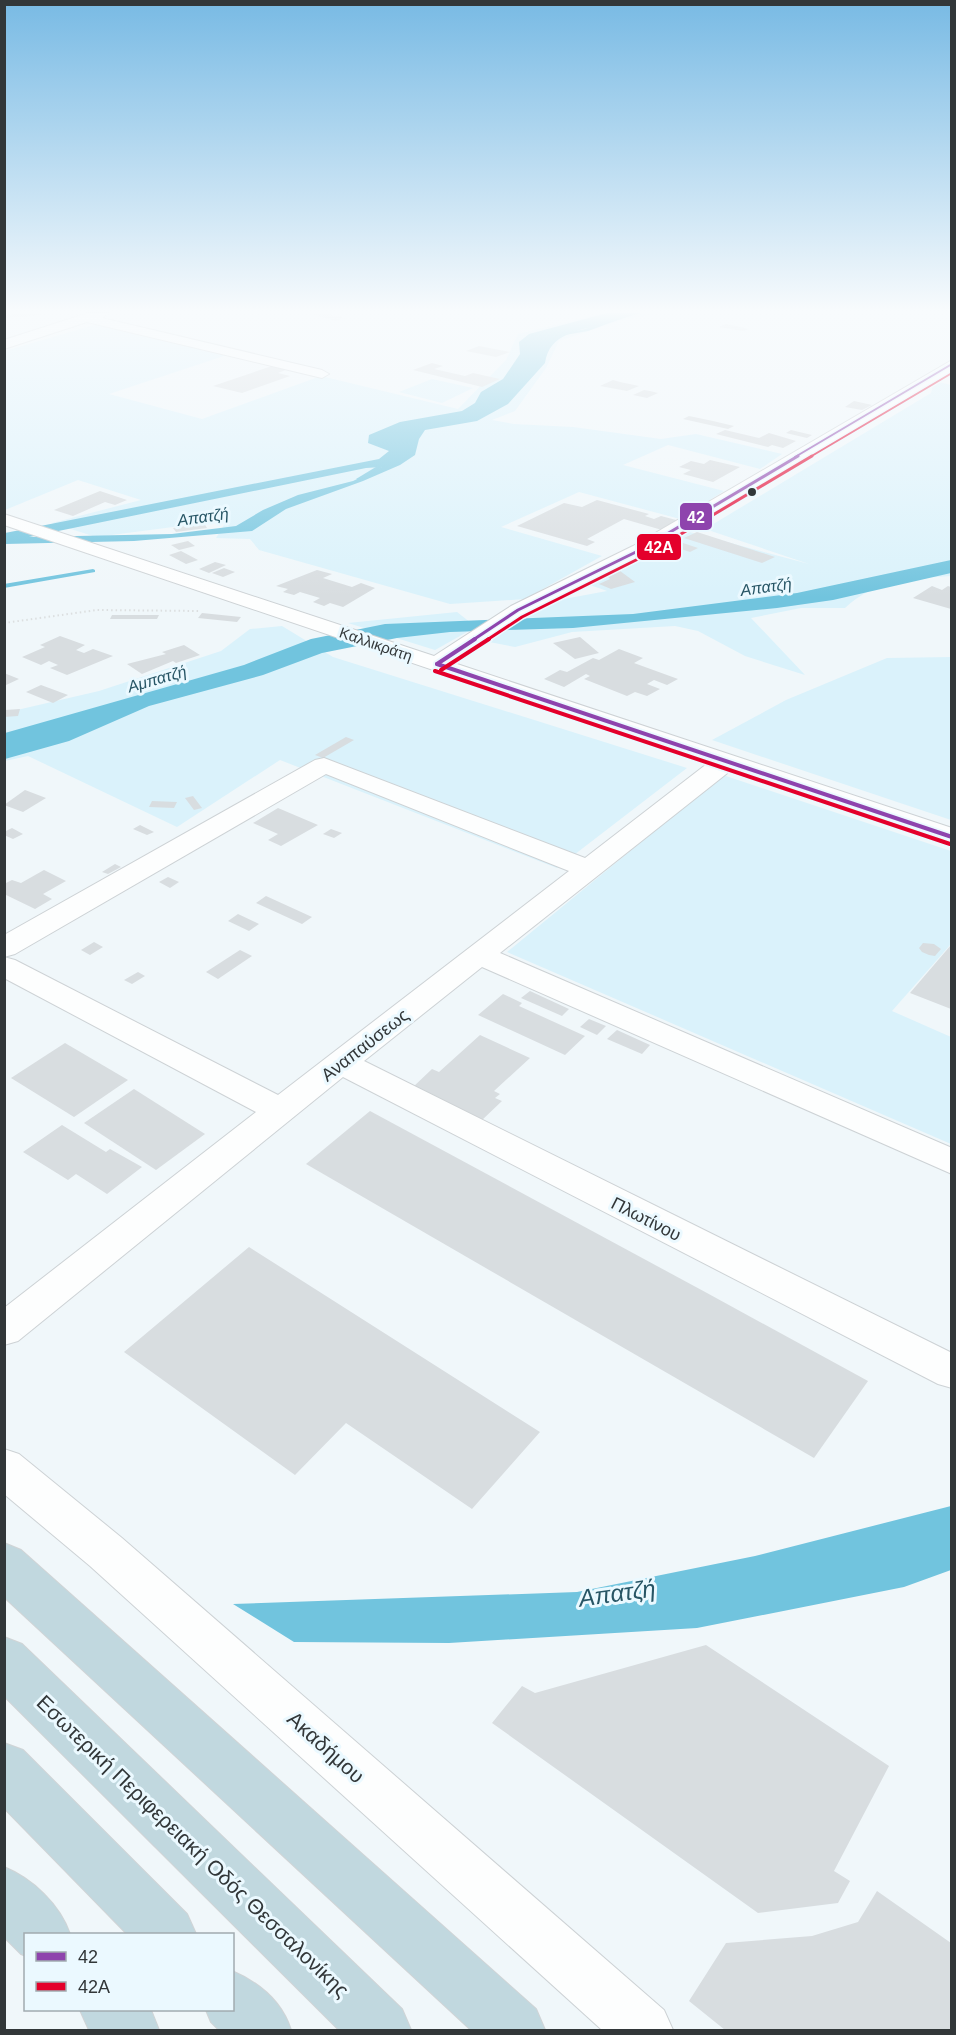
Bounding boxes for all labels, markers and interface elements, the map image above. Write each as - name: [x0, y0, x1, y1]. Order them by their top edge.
- unlabelled marker: [746, 486, 758, 498]
- line badge: 42: [679, 502, 713, 531]
- water label: Απατζή: [175, 505, 230, 530]
- text: 42: [687, 509, 705, 526]
- line badge: 42Α: [636, 533, 682, 561]
- text: 42Α: [644, 539, 674, 556]
- water label: Απατζή: [738, 575, 793, 600]
- street label: Καλλικράτη: [337, 624, 415, 664]
- water label: Αμπατζή: [125, 662, 189, 697]
- street label: Αναπαύσεως: [317, 1004, 413, 1085]
- street label: Πλωτίνου: [608, 1193, 684, 1245]
- water label: Απατζή: [575, 1574, 657, 1612]
- street label: Εσωτερική Περιφερειακή Οδός Θεσσαλονίκης: [32, 1690, 354, 2002]
- street label: Ακαδήμου: [283, 1707, 369, 1787]
- legend: [24, 1933, 234, 2011]
- text: 42: [78, 1947, 98, 1967]
- text: 42Α: [78, 1977, 110, 1997]

